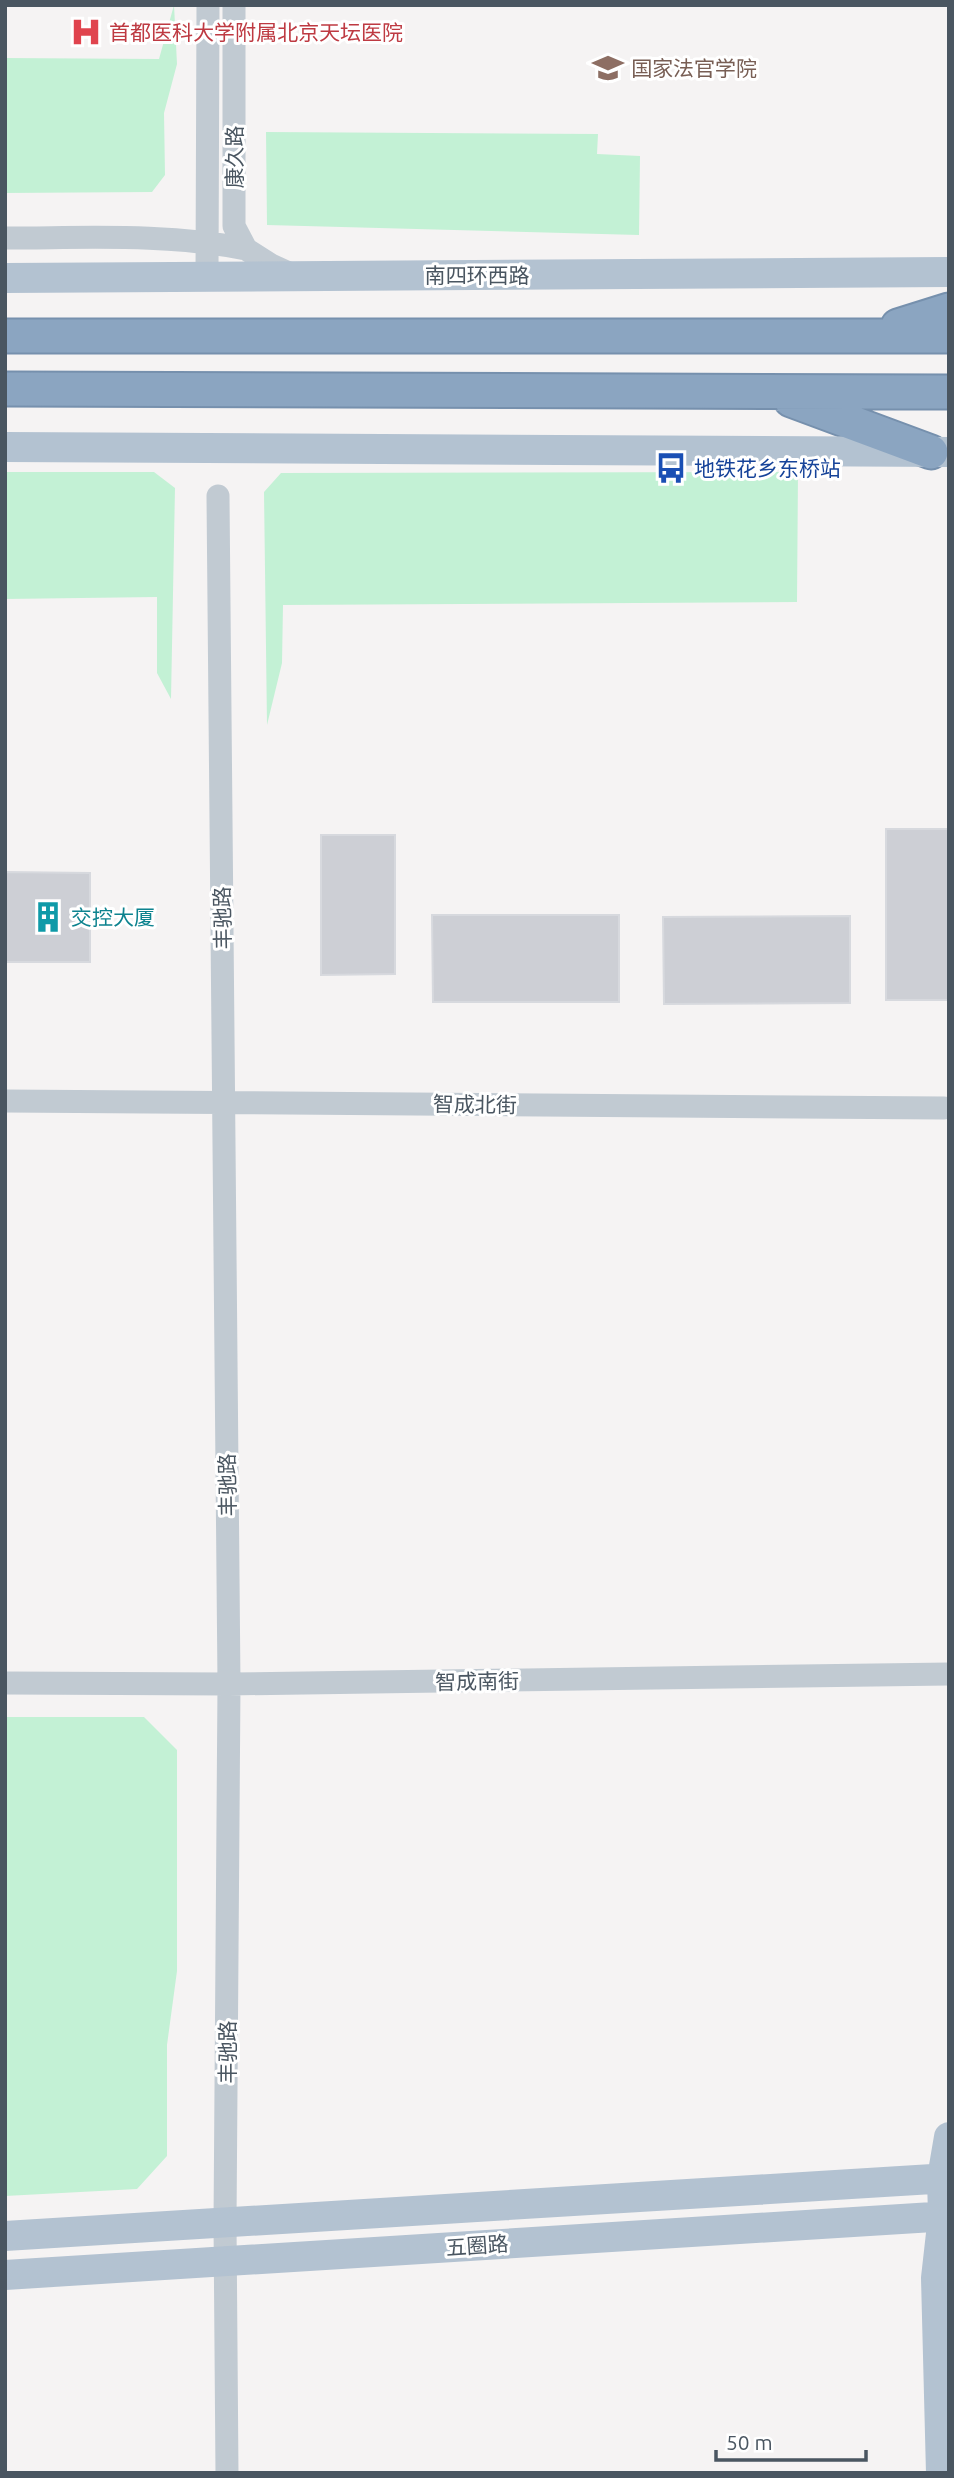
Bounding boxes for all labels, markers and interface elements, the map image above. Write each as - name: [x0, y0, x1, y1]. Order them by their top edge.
- hospital icon: 首都医科大学附属北京天坛医院: [69, 15, 103, 49]
- place label: 首都医科大学附属北京天坛医院: [109, 20, 403, 44]
- school or university icon: 国家法官学院: [591, 51, 625, 85]
- place label: 国家法官学院: [631, 56, 757, 80]
- street label: 康久路: [222, 126, 246, 189]
- street label: 南四环西路: [425, 263, 530, 287]
- bus stop icon: 地铁花乡东桥站: [654, 451, 688, 485]
- place label: 地铁花乡东桥站: [694, 456, 841, 480]
- street label: 丰驰路: [209, 886, 235, 950]
- building icon: 交控大厦: [31, 900, 65, 934]
- place label: 交控大厦: [71, 905, 155, 929]
- street label: 智成北街: [433, 1091, 517, 1117]
- street label: 丰驰路: [214, 1453, 240, 1517]
- street label: 智成南街: [435, 1668, 519, 1694]
- street label: 丰驰路: [215, 2021, 239, 2084]
- street label: 五圈路: [445, 2231, 509, 2259]
- scale bar: [716, 2418, 866, 2462]
- text: 50 m: [726, 2430, 773, 2454]

